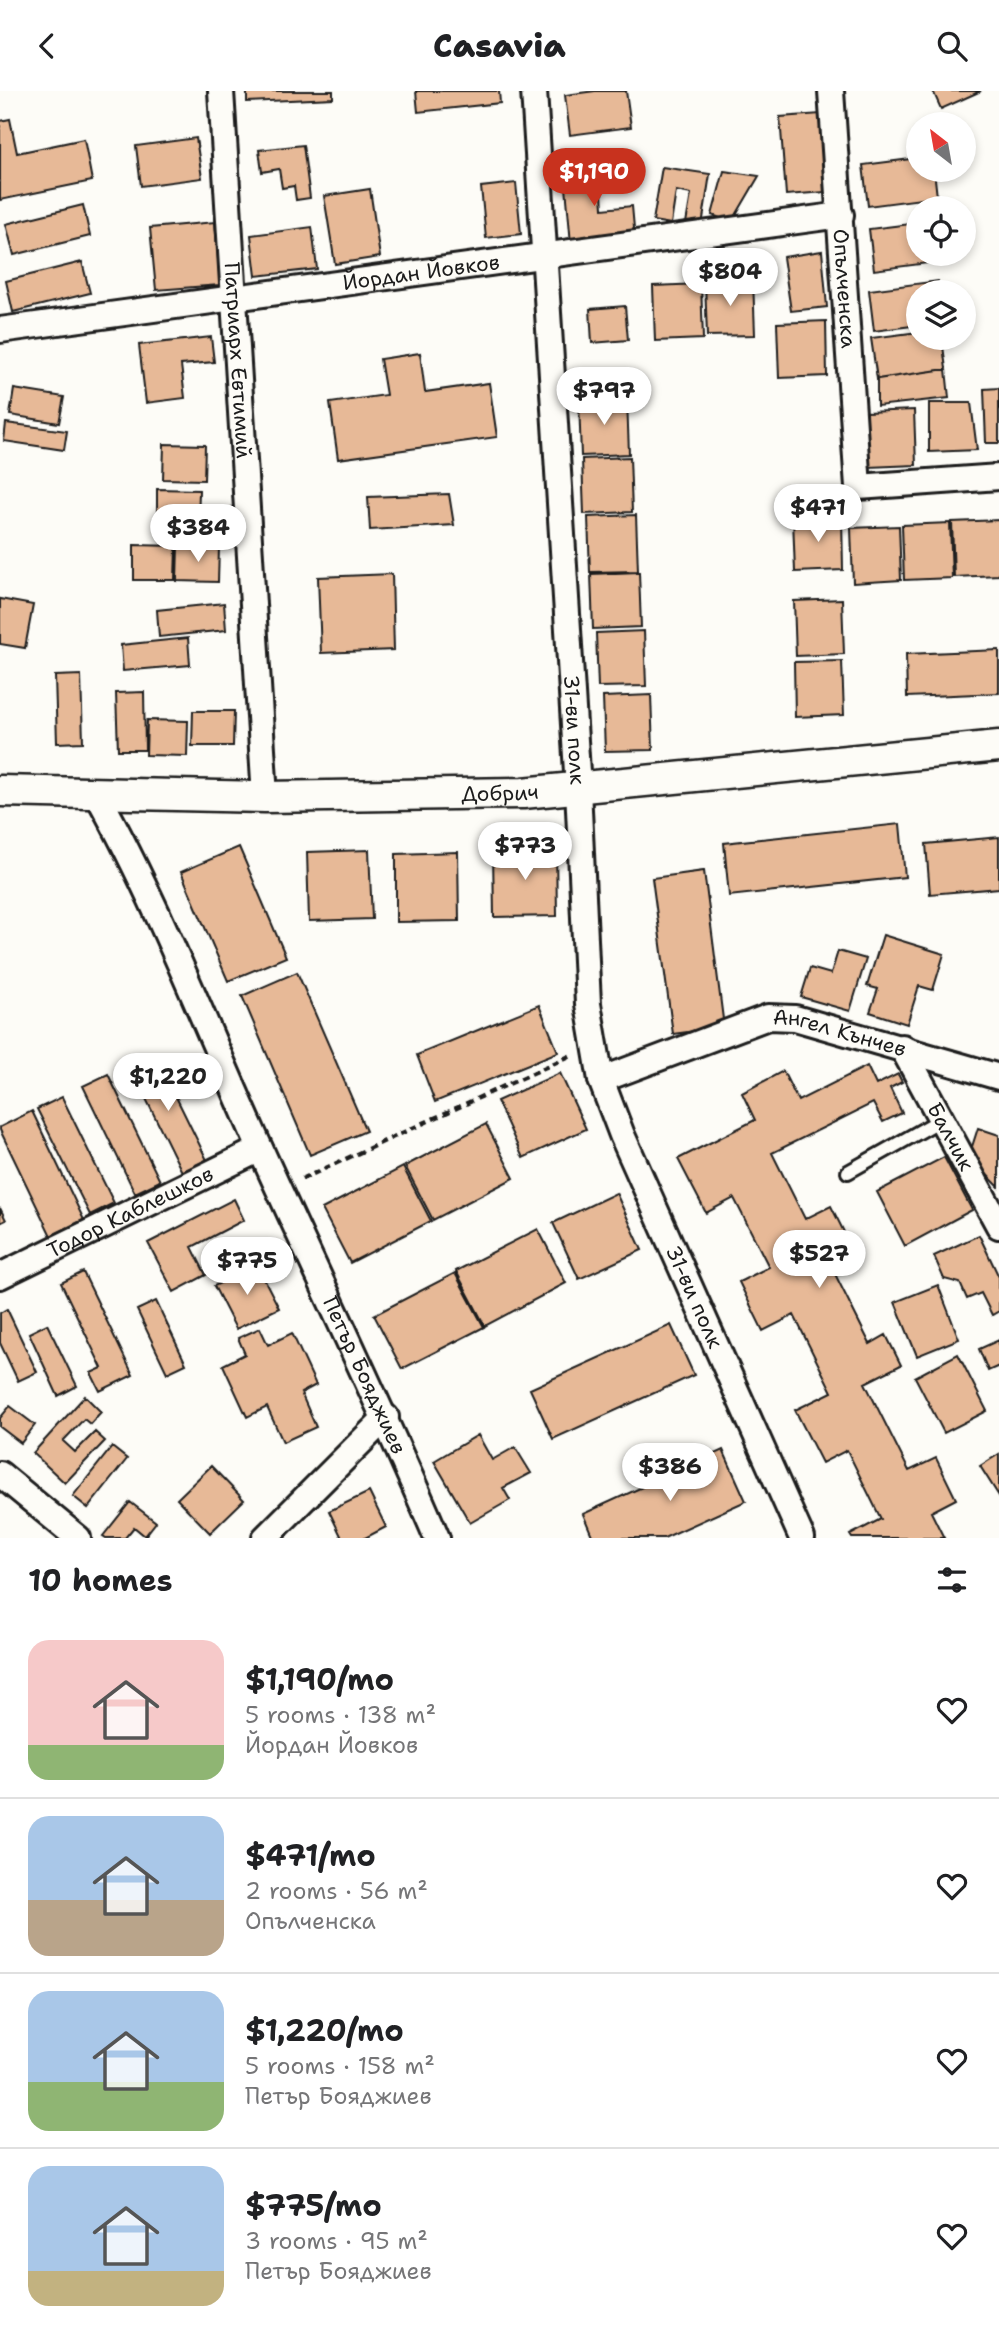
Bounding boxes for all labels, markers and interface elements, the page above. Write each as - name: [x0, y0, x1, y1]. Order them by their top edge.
- text: Casavia: [433, 24, 566, 67]
- icon: back: [28, 27, 66, 65]
- icon: search: [933, 27, 971, 65]
- north arrow: [906, 112, 976, 182]
- map controls: [906, 112, 976, 350]
- pin: $1,190: [537, 149, 651, 208]
- text: $1,190: [559, 156, 629, 186]
- button: locate: [906, 196, 976, 266]
- street label: Опълченска: [826, 228, 863, 349]
- street label: Йордан Йовков: [341, 248, 501, 297]
- pin: $804: [689, 249, 771, 308]
- text: $804: [698, 256, 762, 286]
- street label: Патриарх Евтимий: [218, 262, 258, 460]
- button: layers: [906, 280, 976, 350]
- pin: $797: [563, 367, 645, 427]
- text: $797: [572, 375, 636, 405]
- pin: $471: [777, 484, 859, 544]
- text: $471: [790, 492, 846, 522]
- pin: $384: [157, 505, 239, 564]
- text: $384: [166, 512, 230, 542]
- street label: 31-ви полк: [557, 674, 592, 785]
- street label: Добрич: [461, 778, 540, 808]
- pin: $773: [484, 823, 566, 882]
- text: $773: [494, 830, 556, 860]
- street label: Ангел Кънчев: [772, 1003, 909, 1063]
- pin: $1,220: [111, 1053, 225, 1113]
- text: $1,220: [129, 1061, 207, 1091]
- street label: Балчик: [921, 1097, 981, 1176]
- street label: Тодор Каблешков: [42, 1160, 218, 1265]
- pin: $527: [778, 1231, 860, 1290]
- pin: $775: [206, 1237, 288, 1297]
- text: $527: [789, 1238, 849, 1268]
- street label: 31-ви полк: [659, 1241, 730, 1353]
- text: $775: [217, 1245, 277, 1275]
- street label: Петър Бояджиев: [316, 1292, 413, 1459]
- pin: $386: [629, 1443, 711, 1503]
- text: $386: [638, 1451, 702, 1481]
- text: 10 homes: [28, 1560, 173, 1601]
- icon: filters: [933, 1561, 971, 1599]
- text: $1,190/mo: [245, 1659, 394, 1700]
- icon: home: [84, 1668, 168, 1752]
- icon: heart: [933, 1691, 971, 1729]
- text: 5 rooms · 138 m²: [245, 1700, 436, 1730]
- text: Йордан Йовков: [245, 1730, 418, 1760]
- text: $471/mo: [245, 1835, 376, 1876]
- icon: home: [84, 1844, 168, 1928]
- icon: heart: [933, 1867, 971, 1905]
- text: 2 rooms · 56 m²: [245, 1876, 428, 1906]
- text: Опълченска: [245, 1906, 376, 1936]
- text: $1,220/mo: [245, 2010, 404, 2051]
- icon: home: [84, 2019, 168, 2103]
- icon: heart: [933, 2042, 971, 2080]
- text: 5 rooms · 158 m²: [245, 2051, 435, 2081]
- text: Петър Бояджиев: [245, 2081, 432, 2111]
- text: $775/mo: [245, 2185, 382, 2226]
- icon: home: [84, 2194, 168, 2278]
- icon: heart: [933, 2217, 971, 2255]
- text: 3 rooms · 95 m²: [245, 2226, 428, 2256]
- text: Петър Бояджиев: [245, 2256, 432, 2286]

